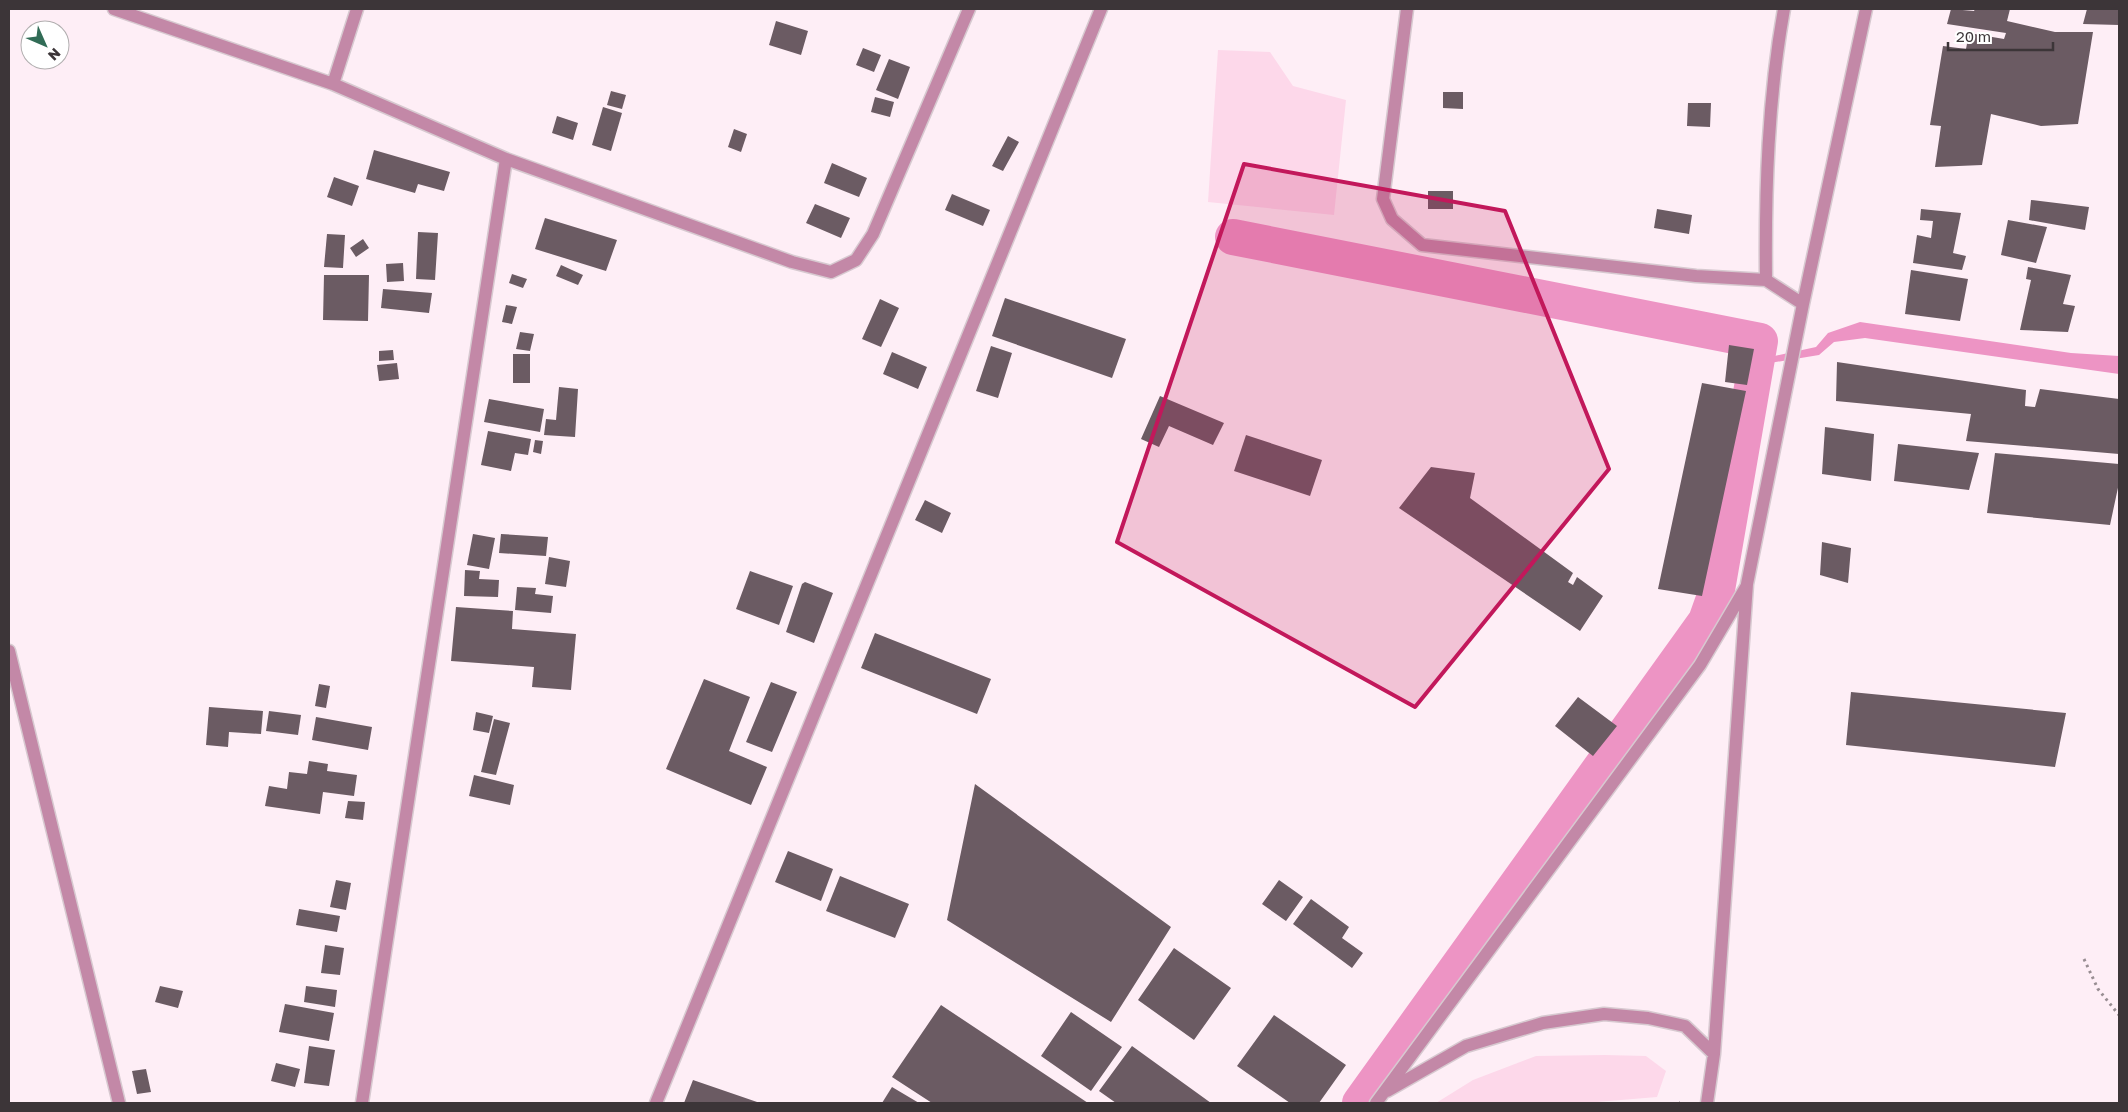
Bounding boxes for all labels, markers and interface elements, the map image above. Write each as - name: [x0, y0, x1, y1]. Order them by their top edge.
- north arrow: [20, 20, 70, 70]
- scale bar: [1948, 20, 2053, 52]
- text: 20 m: [1956, 27, 1991, 45]
- text: N: [45, 45, 64, 64]

